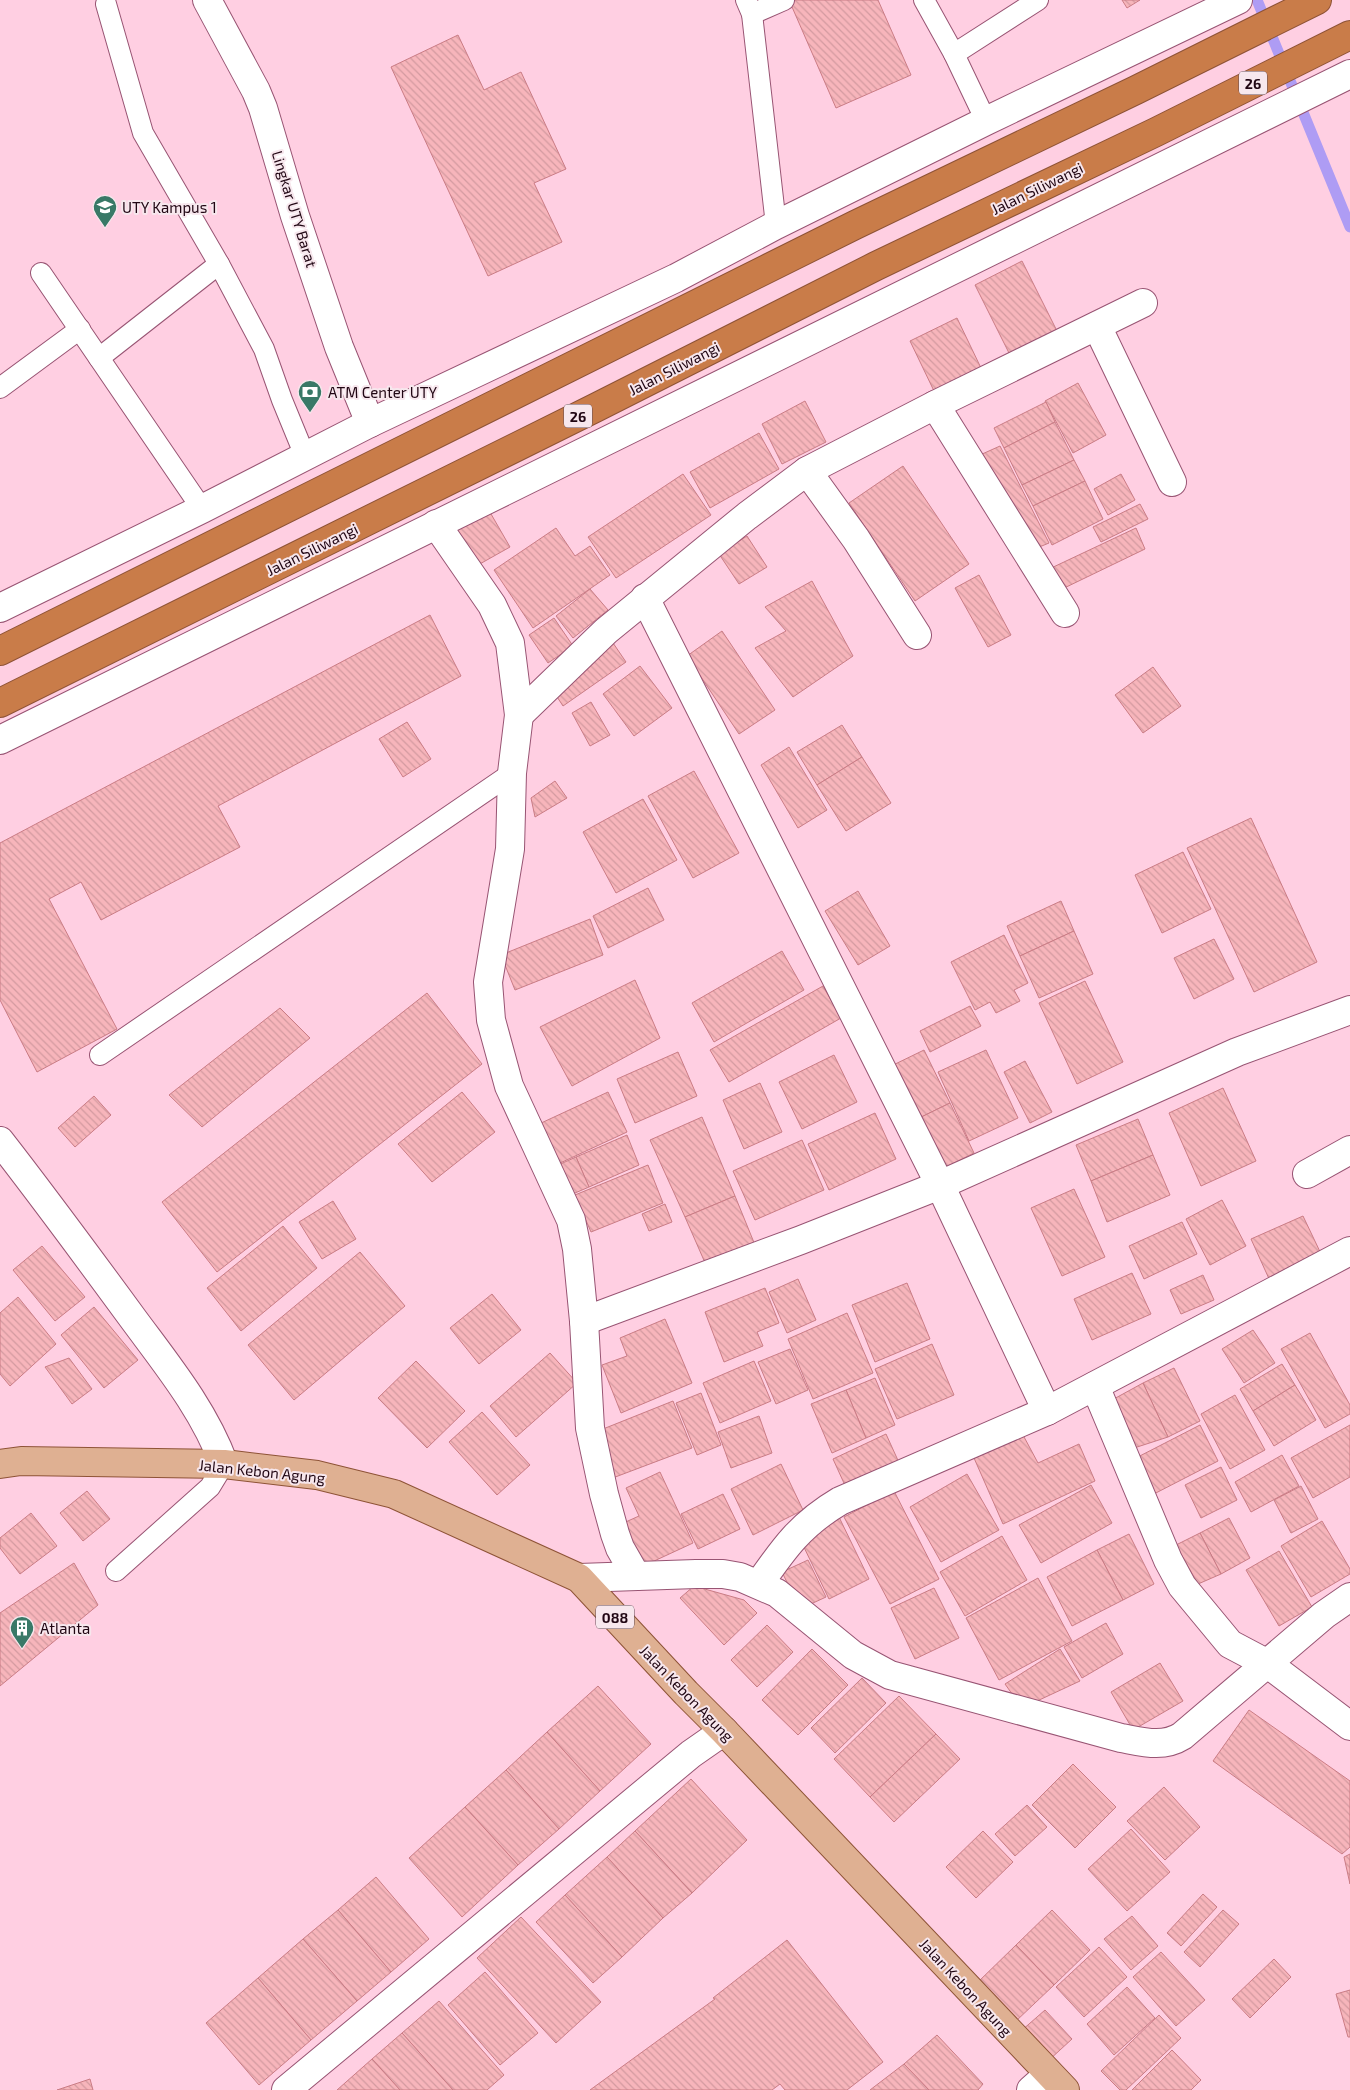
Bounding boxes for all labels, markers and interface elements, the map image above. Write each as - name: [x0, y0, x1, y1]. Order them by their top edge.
- road number: 26: [1239, 72, 1267, 95]
- street label: Lingkar UTY Barat: [269, 148, 321, 270]
- street label: Jalan Siliwangi: [988, 158, 1086, 218]
- school or university icon: UTY Kampus 1: [92, 194, 118, 228]
- place label: UTY Kampus 1: [122, 198, 217, 216]
- street label: Jalan Siliwangi: [625, 337, 723, 399]
- bank icon: ATM Center UTY: [297, 379, 323, 413]
- place label: ATM Center UTY: [328, 383, 438, 401]
- road number: 26: [564, 404, 592, 428]
- street label: Jalan Siliwangi: [263, 519, 361, 579]
- street label: Jalan Kebon Agung: [198, 1455, 327, 1487]
- road number: 088: [596, 1605, 634, 1628]
- building icon: Atlanta: [9, 1615, 35, 1649]
- place label: Atlanta: [40, 1619, 90, 1637]
- street label: Jalan Kebon Agung: [636, 1641, 738, 1745]
- street label: Jalan Kebon Agung: [916, 1934, 1016, 2040]

